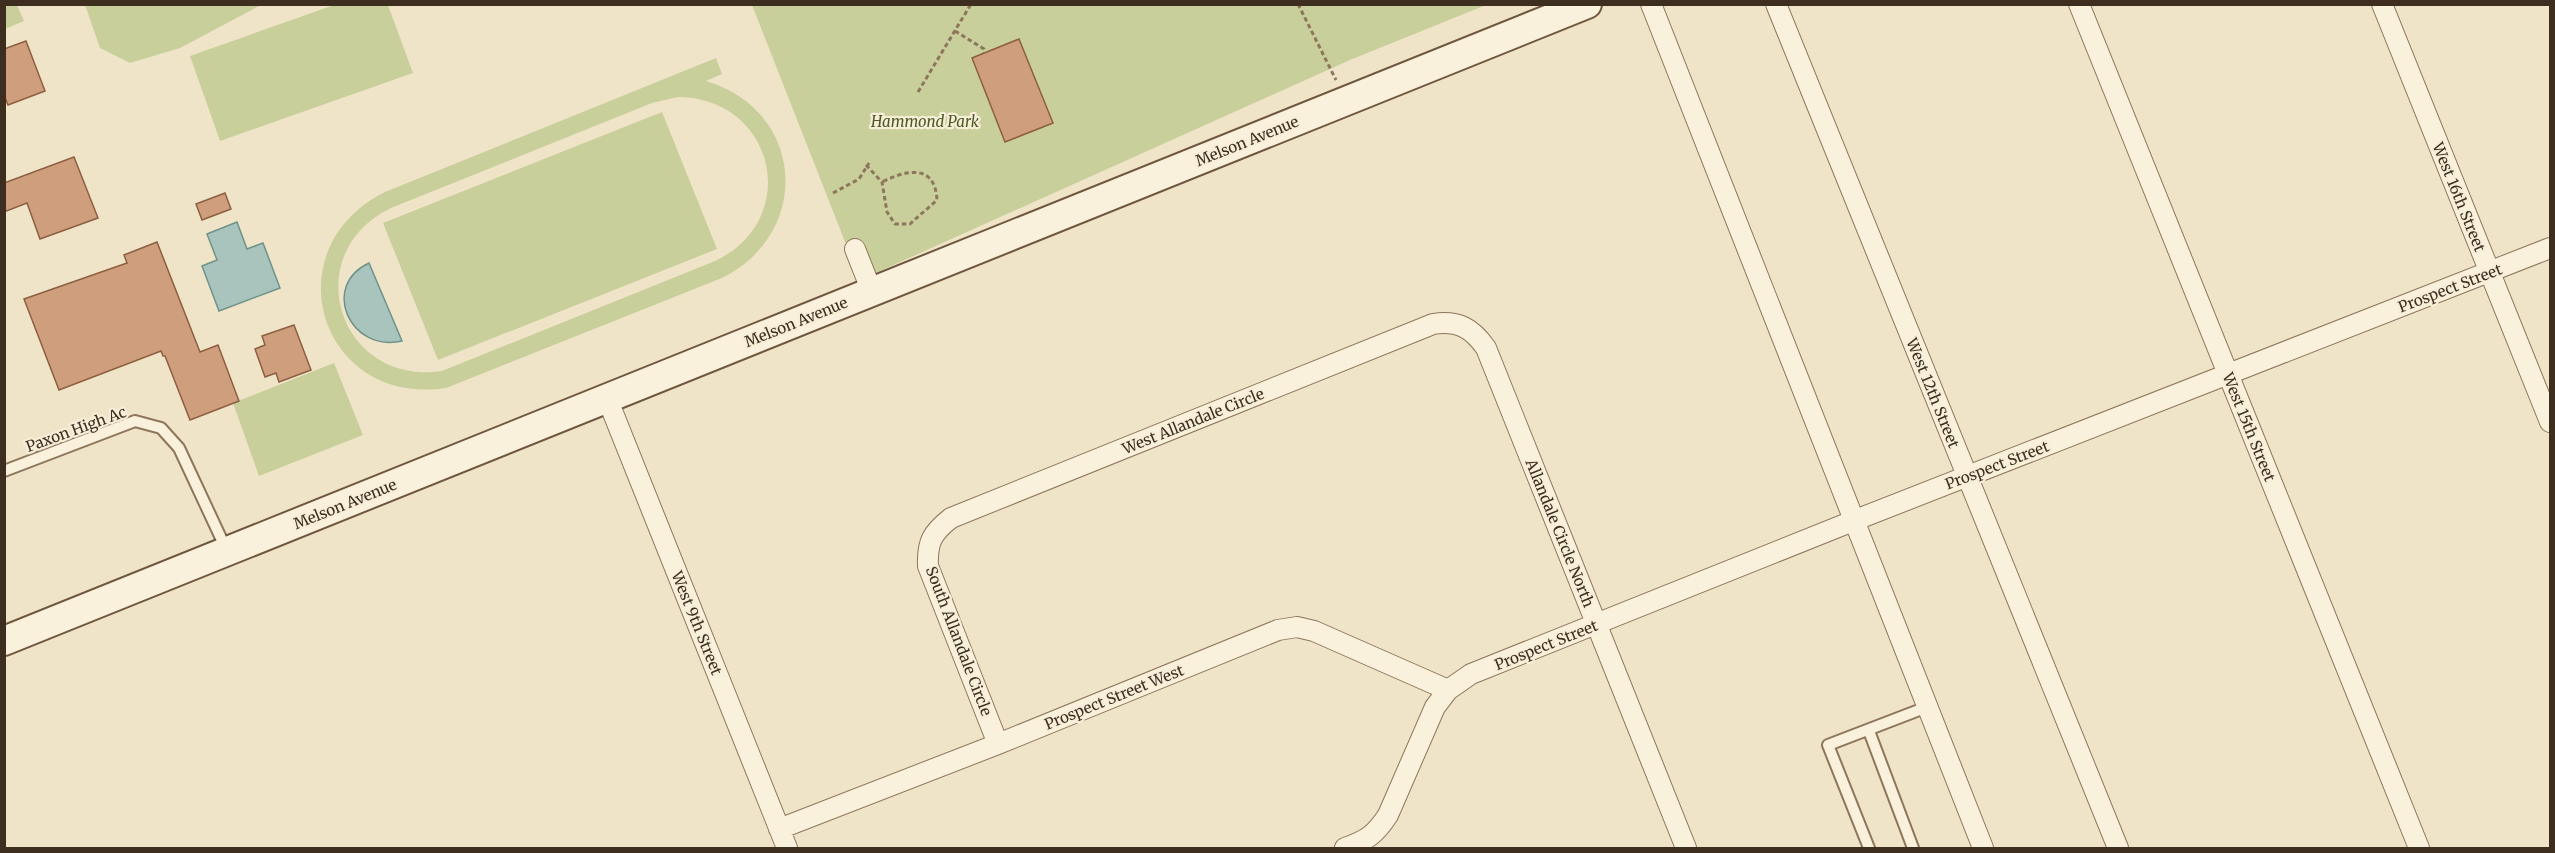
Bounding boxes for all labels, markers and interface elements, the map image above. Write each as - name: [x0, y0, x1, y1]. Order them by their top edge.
- park label: Hammond Park: [870, 112, 980, 131]
- street label: Melson Avenue: [1193, 112, 1301, 170]
- street label: West 16th Street: [2428, 139, 2490, 255]
- street label: Prospect Street: [2395, 259, 2505, 317]
- street label: Melson Avenue: [742, 293, 850, 351]
- street label: West 12th Street: [1902, 335, 1964, 451]
- street label: West 15th Street: [2218, 369, 2280, 484]
- street label: West Allandale Circle: [1118, 384, 1267, 459]
- street label: Paxon High Ac: [23, 402, 129, 456]
- street label: Prospect Street: [1942, 436, 2052, 494]
- street label: Allandale Circle North: [1521, 455, 1598, 610]
- street label: Melson Avenue: [291, 475, 399, 533]
- street label: South Allandale Circle: [922, 564, 996, 719]
- street label: West 9th Street: [667, 567, 727, 678]
- street label: Prospect Street: [1492, 616, 1600, 674]
- street label: Prospect Street West: [1042, 660, 1187, 734]

